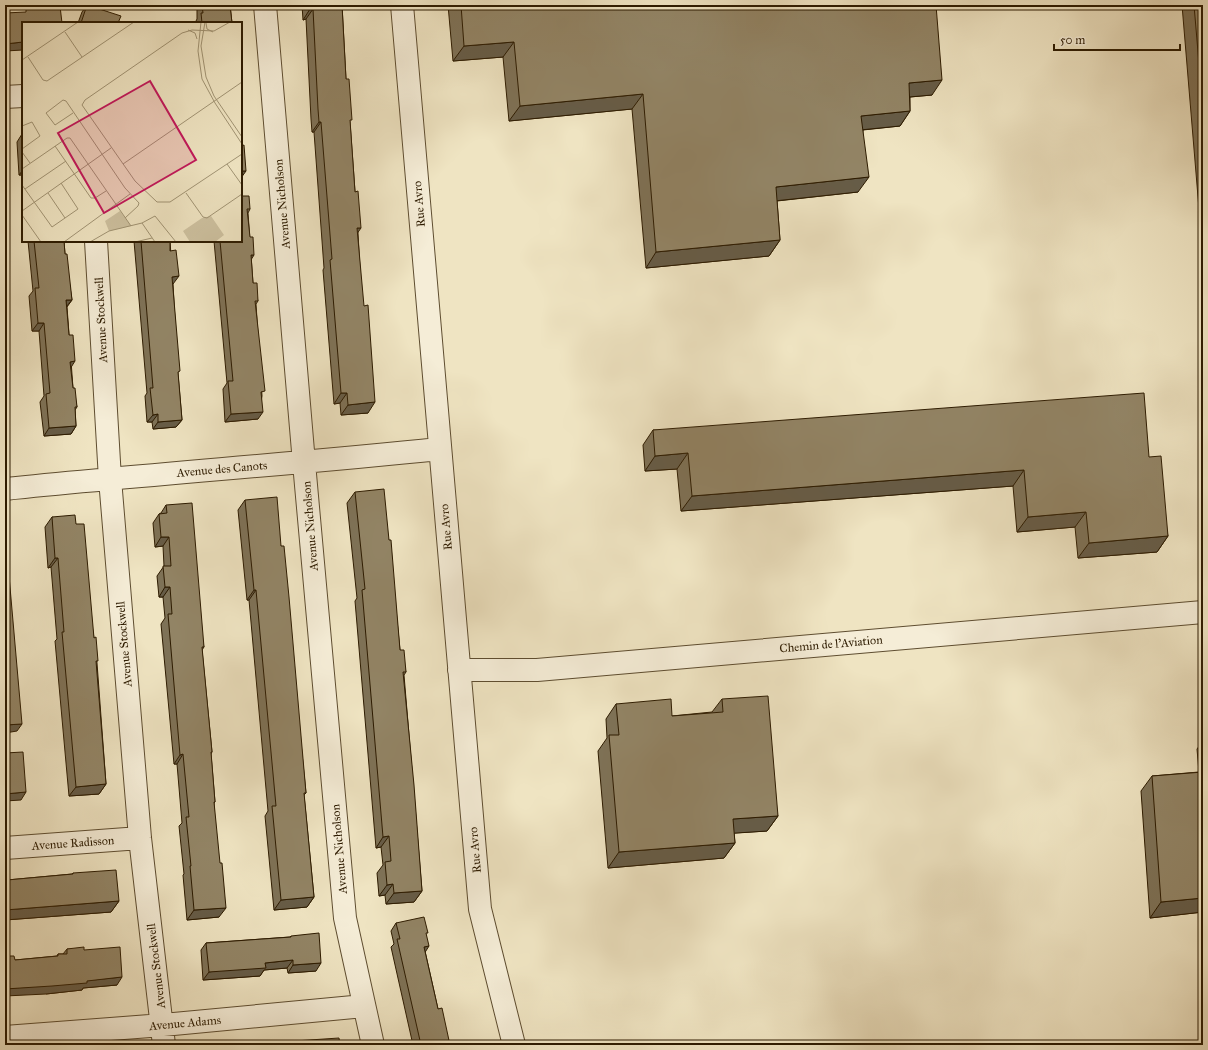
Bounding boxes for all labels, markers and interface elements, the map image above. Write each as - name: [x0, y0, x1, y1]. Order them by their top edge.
- inset map: [22, 22, 242, 242]
- scale bar: [1054, 26, 1180, 52]
- text: 50 m: [1060, 33, 1085, 47]
- street label: Avenue Nicholson: [271, 158, 293, 250]
- street label: Rue Avro: [410, 180, 428, 228]
- street label: Avenue Stockwell: [92, 276, 110, 364]
- street label: Avenue des Canots: [175, 458, 268, 480]
- street label: Avenue Nicholson: [299, 480, 321, 572]
- street label: Rue Avro: [437, 503, 455, 551]
- street label: Avenue Stockwell: [113, 600, 135, 688]
- street label: Chemin de l'Aviation: [779, 632, 884, 655]
- street label: Avenue Nicholson: [328, 803, 350, 895]
- street label: Rue Avro: [466, 826, 484, 874]
- street label: Avenue Radisson: [30, 833, 115, 853]
- street label: Avenue Stockwell: [144, 922, 168, 1010]
- street label: Avenue Adams: [147, 1013, 222, 1033]

